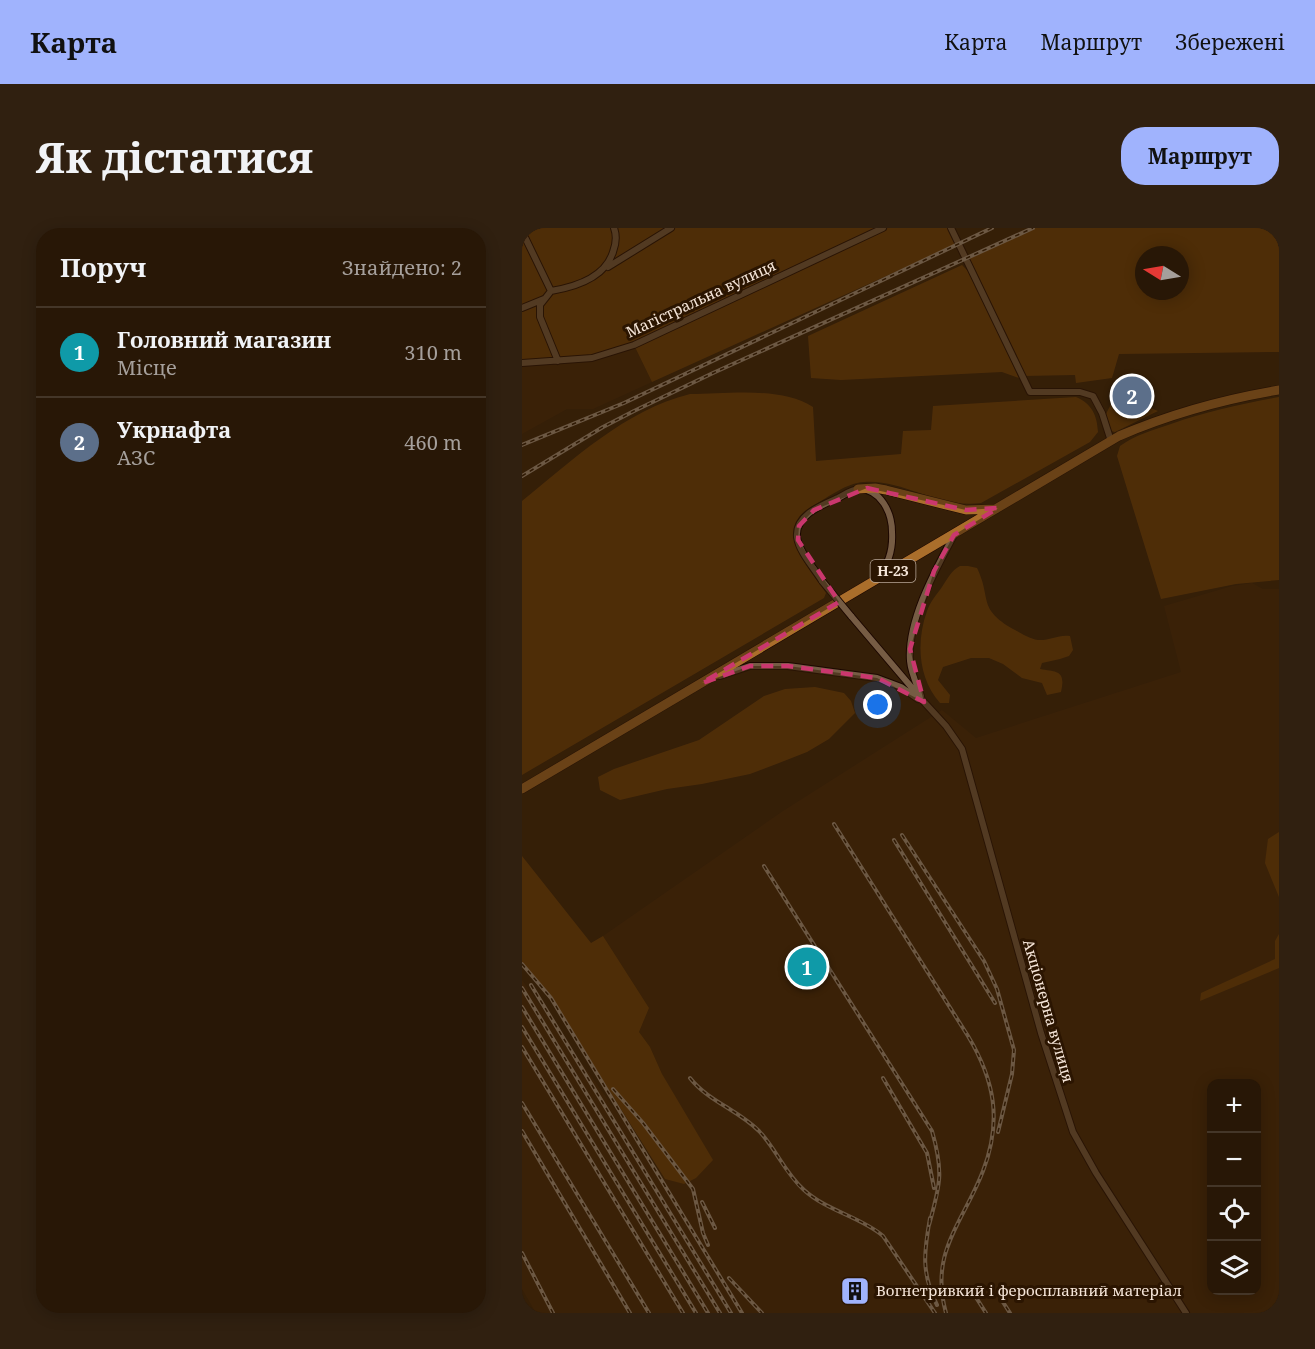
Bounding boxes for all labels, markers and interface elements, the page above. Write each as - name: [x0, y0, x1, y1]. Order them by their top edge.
- text: Карта: [30, 23, 117, 61]
- text: Карта: [944, 28, 1007, 56]
- text: Маршрут: [1040, 28, 1142, 56]
- text: Збережені: [1175, 28, 1285, 56]
- button: Маршрут: [1121, 127, 1279, 185]
- text: Як дістатися: [36, 128, 313, 185]
- north arrow: [1135, 246, 1189, 300]
- text: Поруч: [60, 249, 146, 285]
- text: Знайдено: 2: [342, 254, 462, 281]
- street label: Магістральна вулиця: [623, 255, 779, 342]
- text: Головний магазин: [117, 324, 331, 354]
- text: 1: [74, 339, 85, 366]
- text: 310 m: [404, 339, 462, 366]
- text: Місце: [117, 354, 177, 381]
- pin: 2: [1112, 374, 1152, 418]
- text: Укрнафта: [117, 414, 231, 444]
- text: 2: [74, 429, 85, 456]
- text: 460 m: [404, 429, 462, 456]
- text: АЗС: [117, 444, 155, 471]
- road number: Н-23: [870, 560, 916, 582]
- your location: [863, 690, 892, 719]
- street label: Акціонерна вулиця: [1019, 937, 1079, 1085]
- pin: 1: [788, 944, 826, 990]
- map controls: [1207, 1079, 1261, 1295]
- button: +: [1207, 1079, 1261, 1133]
- button: −: [1207, 1133, 1261, 1187]
- button: locate: [1207, 1187, 1261, 1241]
- button: layers: [1207, 1241, 1261, 1295]
- building icon: Вогнетривкий і феросплавний матеріал: [839, 1275, 871, 1307]
- place label: Вогнетривкий і феросплавний матеріал: [876, 1280, 1182, 1300]

